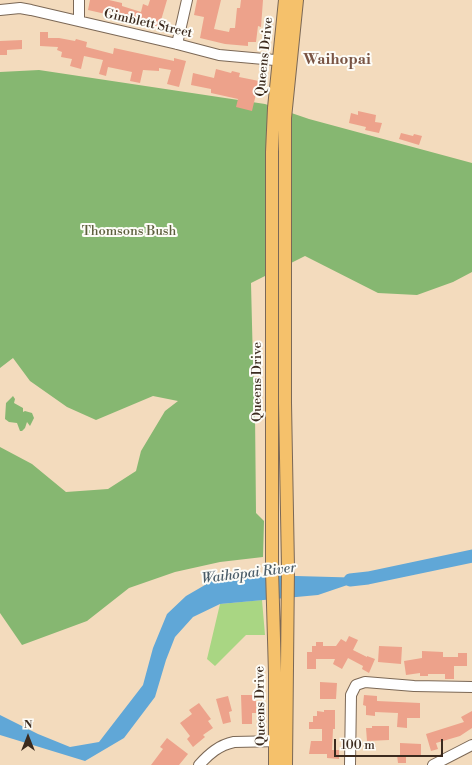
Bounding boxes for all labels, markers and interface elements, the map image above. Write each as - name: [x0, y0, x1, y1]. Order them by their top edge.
- street label: Gimblett Street: [102, 6, 194, 42]
- street label: Queens Drive: [253, 16, 277, 98]
- district label: Waihopai: [303, 51, 371, 69]
- park label: Thomsons Bush: [82, 224, 176, 240]
- street label: Queens Drive: [250, 342, 266, 422]
- water label: Waihōpai River: [201, 560, 297, 588]
- street label: Queens Drive: [253, 666, 269, 746]
- north arrow: [8, 717, 48, 757]
- text: N: [24, 718, 32, 732]
- scale bar: [336, 731, 445, 757]
- text: 100 m: [341, 738, 375, 753]

